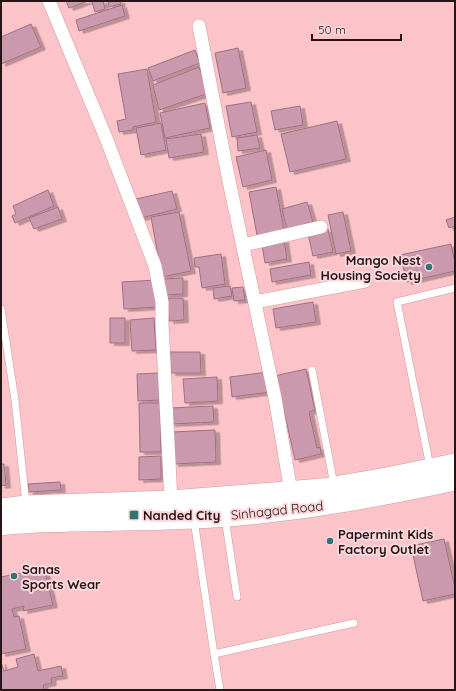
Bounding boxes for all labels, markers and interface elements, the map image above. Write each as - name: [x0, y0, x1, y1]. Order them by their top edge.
- scale bar: [312, 16, 401, 42]
- text: 50 m: [318, 22, 346, 37]
- place label: Mango Nest Housing Society: [321, 252, 421, 283]
- marker: Mango Nest Housing Society: [424, 262, 434, 272]
- street label: Sinhagad Road: [230, 497, 324, 523]
- place label: Nanded City: [143, 507, 220, 523]
- marker: Nanded City: [128, 509, 140, 521]
- place label: Papermint Kids Factory Outlet: [338, 526, 433, 557]
- marker: Papermint Kids Factory Outlet: [325, 536, 335, 546]
- place label: Sanas Sports Wear: [22, 561, 101, 592]
- marker: Sanas Sports Wear: [9, 571, 19, 581]

